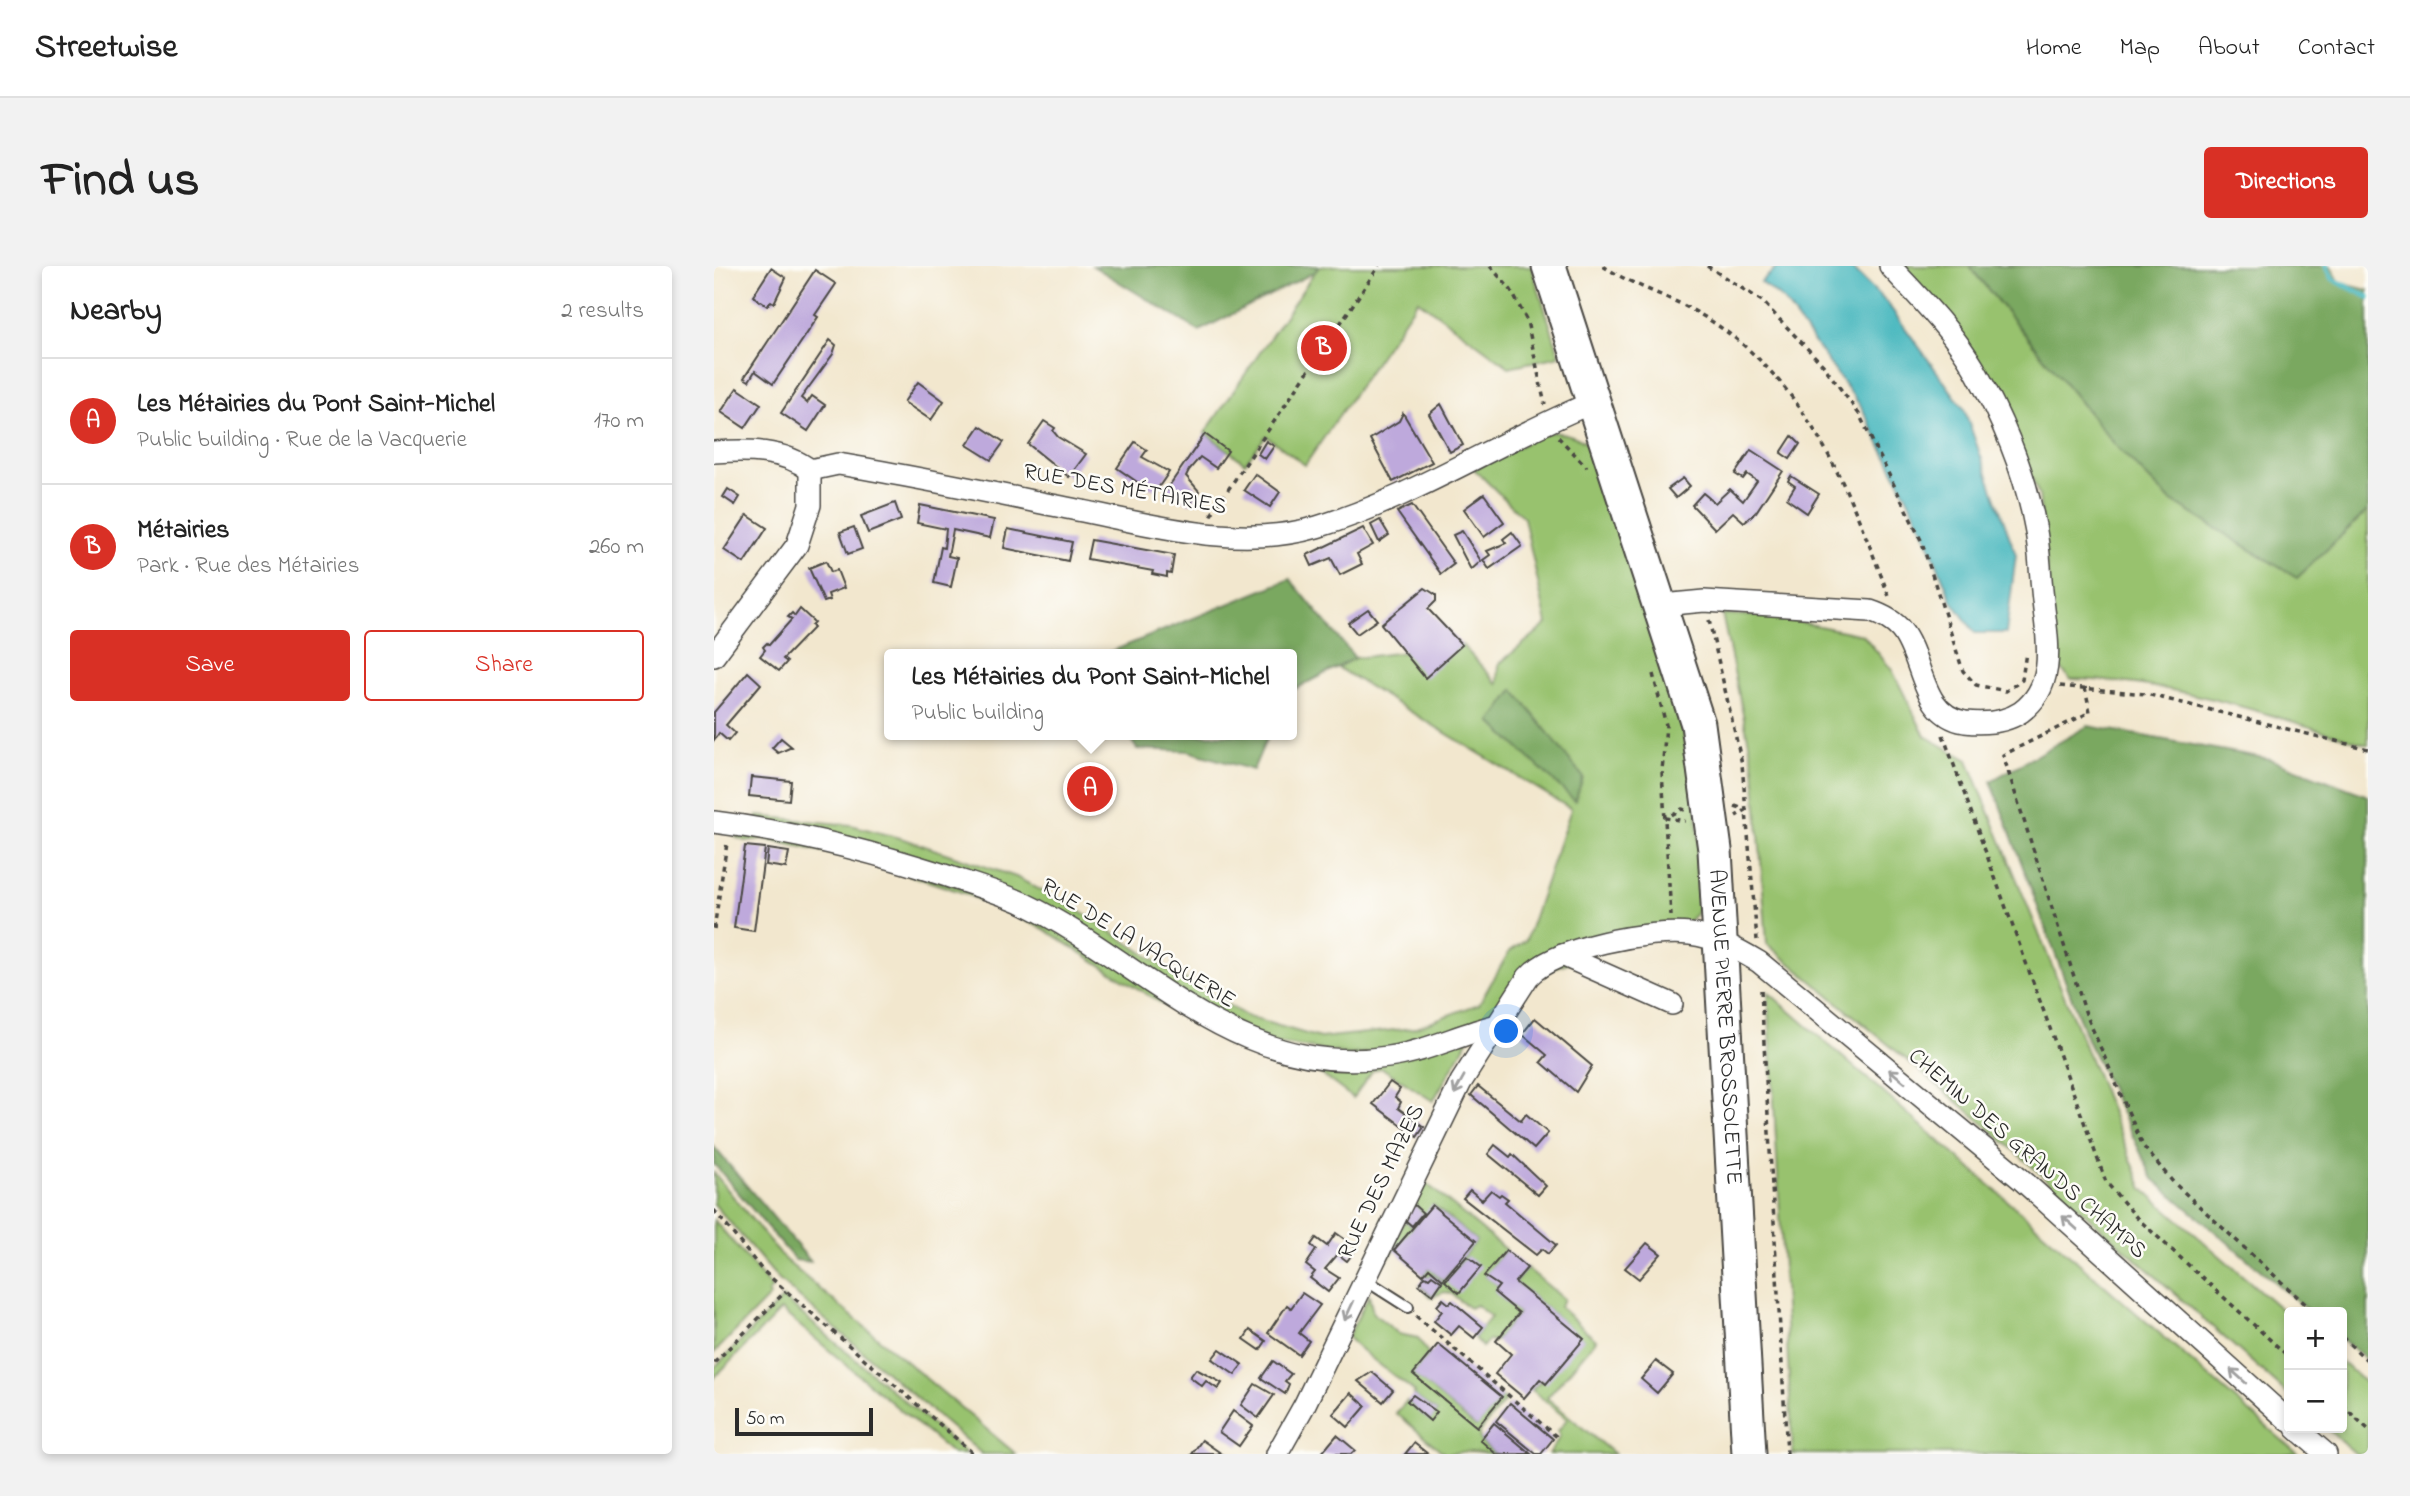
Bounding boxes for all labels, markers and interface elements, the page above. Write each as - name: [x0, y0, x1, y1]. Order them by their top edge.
- text: Streetwise: [35, 24, 177, 72]
- text: Home: [2026, 31, 2082, 66]
- text: Map: [2120, 31, 2160, 66]
- text: About: [2198, 31, 2260, 66]
- text: Contact: [2298, 31, 2375, 66]
- text: Find us: [42, 146, 199, 218]
- button: Directions: [2204, 147, 2368, 218]
- text: Nearby: [70, 290, 162, 334]
- text: 2 results: [561, 295, 644, 328]
- pin: B: [1301, 322, 1347, 374]
- text: Les Métairies du Pont Saint-Michel: [137, 386, 495, 424]
- text: A: [86, 405, 100, 438]
- text: 170 m: [594, 405, 644, 438]
- text: Public building · Rue de la Vacquerie: [137, 424, 467, 457]
- street label: RUE DES MÉTAIRIES: [1021, 456, 1229, 524]
- text: Métairies: [137, 512, 230, 550]
- text: B: [85, 531, 101, 564]
- text: 260 m: [589, 531, 644, 564]
- text: Park · Rue des Métairies: [137, 550, 359, 583]
- button: Save: [70, 630, 350, 701]
- button: Share: [364, 630, 644, 701]
- popup: [884, 649, 1297, 740]
- text: Les Métairies du Pont Saint-Michel: [911, 659, 1270, 697]
- text: Public building: [911, 697, 1044, 730]
- pin: A: [1067, 763, 1113, 815]
- street label: AVENUE PIERRE BROSSOLETTE: [1700, 868, 1750, 1186]
- street label: RUE DE LA VACQUERIE: [1034, 871, 1242, 1017]
- your location: [1489, 1014, 1523, 1048]
- street label: CHEMIN DES GRANDS CHAMPS: [1900, 1041, 2154, 1267]
- one-way arrow: [1888, 1068, 1906, 1084]
- one-way arrow: [1452, 1074, 1466, 1094]
- street label: RUE DES MAZES: [1330, 1099, 1434, 1265]
- one-way arrow: [2062, 1215, 2079, 1232]
- one-way arrow: [1342, 1300, 1355, 1321]
- map controls: [2284, 1307, 2347, 1433]
- button: +: [2284, 1307, 2347, 1370]
- one-way arrow: [2229, 1368, 2247, 1384]
- button: −: [2284, 1370, 2347, 1433]
- scale bar: [735, 1405, 873, 1437]
- text: 50 m: [746, 1406, 785, 1433]

